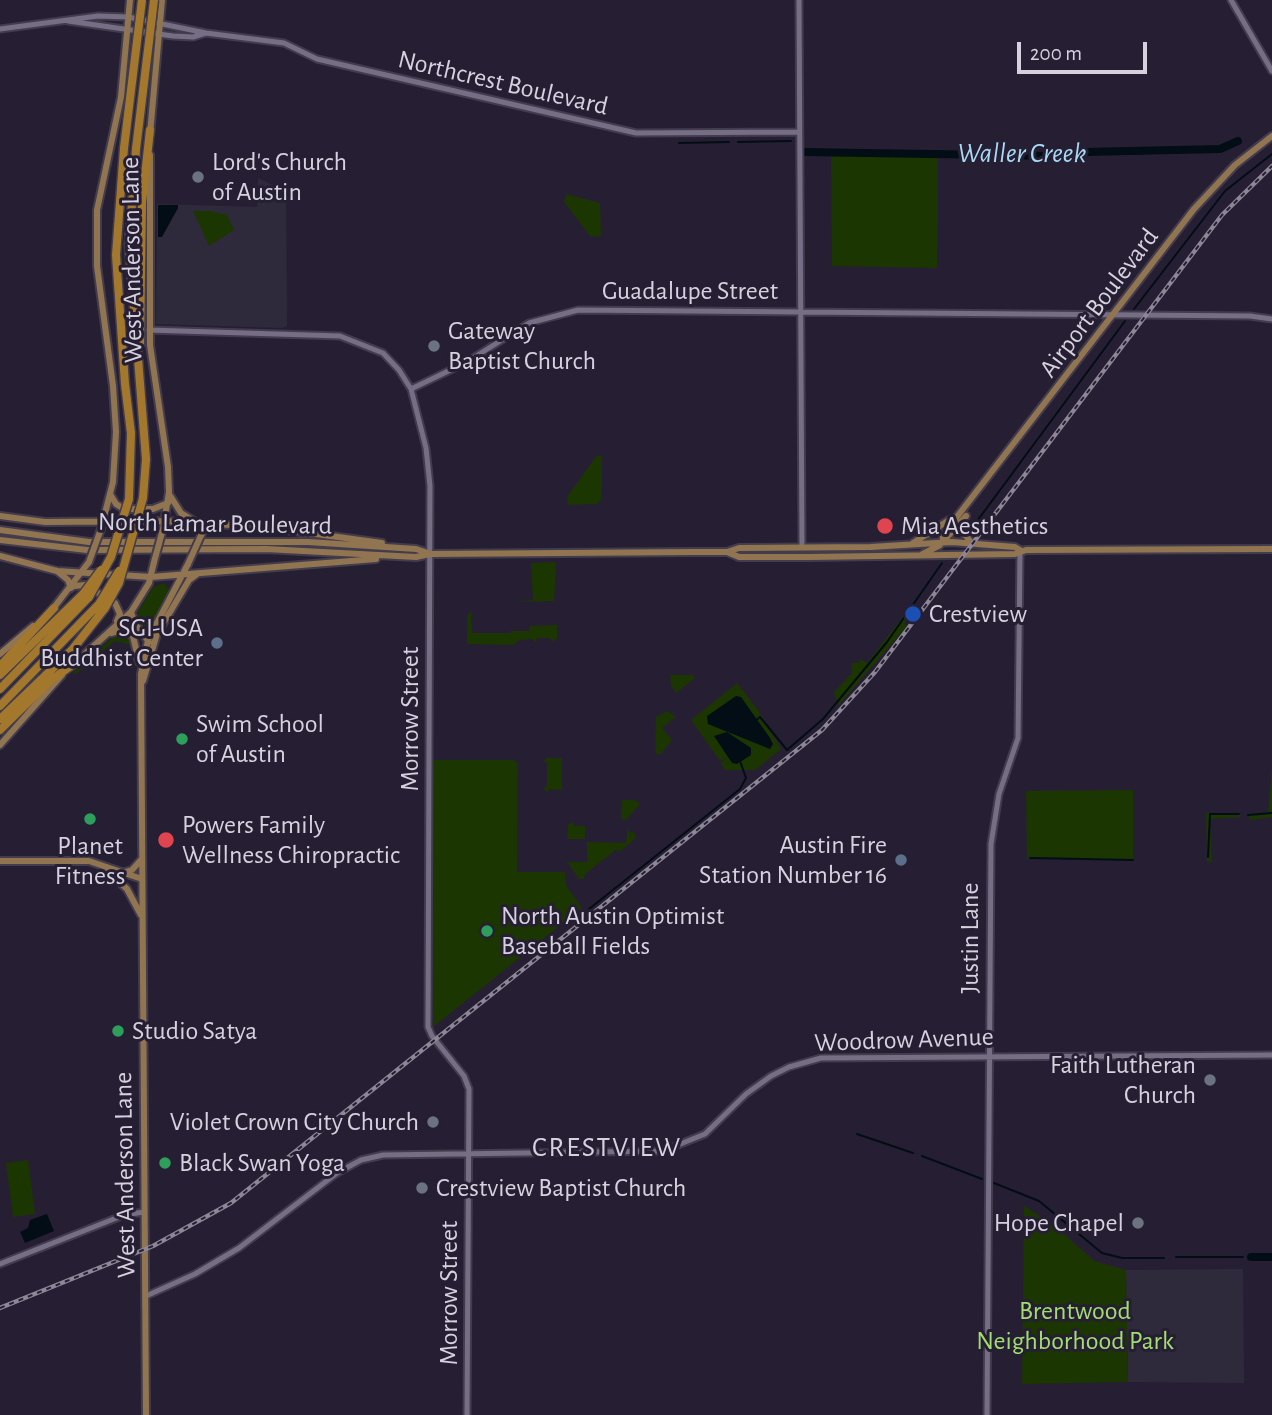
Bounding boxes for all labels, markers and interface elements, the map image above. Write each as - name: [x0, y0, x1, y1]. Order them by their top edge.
- scale bar: [1020, 28, 1150, 72]
- text: 200 m: [1030, 43, 1082, 64]
- street label: Northcrest Boulevard: [395, 44, 611, 122]
- water label: Waller Creek: [958, 137, 1086, 171]
- place label: Lord's Church of Austin: [212, 146, 347, 208]
- street label: West Anderson Lane: [115, 157, 149, 363]
- marker: Lord's Church of Austin: [190, 169, 206, 185]
- street label: Airport Boulevard: [1033, 222, 1165, 384]
- street label: Guadalupe Street: [602, 275, 778, 307]
- place label: Gateway Baptist Church: [448, 315, 596, 376]
- marker: Gateway Baptist Church: [426, 338, 442, 354]
- street label: North Lamar Boulevard: [98, 506, 332, 542]
- place label: Mia Aesthetics: [901, 510, 1048, 542]
- marker: Mia Aesthetics: [875, 516, 895, 536]
- place label: Crestview: [929, 598, 1027, 630]
- marker: Crestview: [903, 604, 923, 624]
- place label: SGI-USA Buddhist Center: [40, 612, 203, 674]
- marker: SGI-USA Buddhist Center: [209, 635, 225, 651]
- street label: Morrow Street: [394, 647, 426, 791]
- place label: Swim School of Austin: [196, 708, 324, 770]
- marker: Swim School of Austin: [174, 731, 190, 747]
- place label: Powers Family Wellness Chiropractic: [182, 809, 400, 870]
- marker: Planet Fitness: [82, 811, 98, 827]
- place label: Austin Fire Station Number 16: [699, 829, 887, 890]
- place label: Planet Fitness: [55, 830, 125, 892]
- marker: Powers Family Wellness Chiropractic: [156, 830, 176, 850]
- marker: Austin Fire Station Number 16: [893, 852, 909, 868]
- street label: Justin Lane: [954, 883, 986, 993]
- place label: North Austin Optimist Baseball Fields: [501, 900, 724, 962]
- marker: North Austin Optimist Baseball Fields: [479, 923, 495, 939]
- place label: Studio Satya: [132, 1015, 257, 1047]
- street label: Woodrow Avenue: [814, 1021, 994, 1059]
- marker: Studio Satya: [110, 1023, 126, 1039]
- place label: Faith Lutheran Church: [1050, 1049, 1196, 1110]
- street label: West Anderson Lane: [108, 1072, 142, 1278]
- marker: Faith Lutheran Church: [1202, 1072, 1218, 1088]
- place label: Violet Crown City Church: [170, 1106, 419, 1138]
- marker: Violet Crown City Church: [425, 1114, 441, 1130]
- district label: CRESTVIEW: [533, 1131, 681, 1165]
- place label: Black Swan Yoga: [179, 1147, 345, 1179]
- marker: Black Swan Yoga: [157, 1155, 173, 1171]
- place label: Crestview Baptist Church: [436, 1172, 686, 1204]
- marker: Crestview Baptist Church: [414, 1180, 430, 1196]
- place label: Hope Chapel: [994, 1207, 1124, 1239]
- marker: Hope Chapel: [1130, 1215, 1146, 1231]
- street label: Morrow Street: [433, 1221, 465, 1365]
- park label: Brentwood Neighborhood Park: [976, 1295, 1174, 1356]

